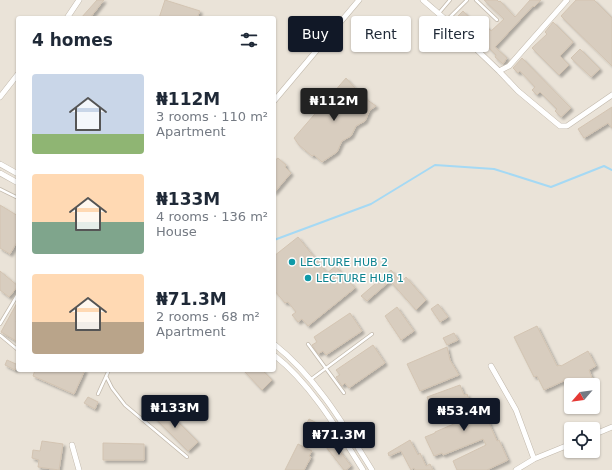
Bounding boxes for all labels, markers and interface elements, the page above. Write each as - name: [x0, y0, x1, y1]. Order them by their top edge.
- chip: Buy: [288, 16, 343, 52]
- chip: Rent: [351, 16, 411, 52]
- chip: Filters: [419, 16, 489, 52]
- icon: filters: [238, 29, 260, 51]
- text: 4 homes: [32, 30, 113, 50]
- pin: ₦112M: [306, 88, 362, 122]
- text: ₦112M: [156, 89, 220, 109]
- icon: home: [64, 90, 112, 138]
- text: ₦112M: [309, 93, 359, 108]
- text: 3 rooms · 110 m²: [156, 109, 268, 124]
- text: Apartment: [156, 124, 226, 139]
- text: ₦133M: [156, 189, 220, 209]
- icon: home: [64, 190, 112, 238]
- text: 4 rooms · 136 m²: [156, 209, 268, 224]
- text: House: [156, 224, 197, 239]
- place label: LECTURE HUB 2: [300, 256, 388, 269]
- marker: LECTURE HUB 2: [287, 257, 297, 267]
- place label: LECTURE HUB 1: [316, 272, 404, 285]
- marker: LECTURE HUB 1: [303, 273, 313, 283]
- text: ₦71.3M: [156, 289, 227, 309]
- icon: home: [64, 290, 112, 338]
- text: 2 rooms · 68 m²: [156, 309, 260, 324]
- text: Apartment: [156, 324, 226, 339]
- north arrow: [564, 378, 600, 414]
- map controls: [564, 378, 600, 458]
- pin: ₦133M: [147, 395, 203, 429]
- pin: ₦53.4M: [431, 398, 497, 432]
- text: ₦133M: [150, 400, 200, 415]
- text: ₦53.4M: [437, 403, 491, 418]
- pin: ₦71.3M: [306, 422, 372, 456]
- button: locate: [564, 422, 600, 458]
- text: ₦71.3M: [312, 427, 366, 442]

